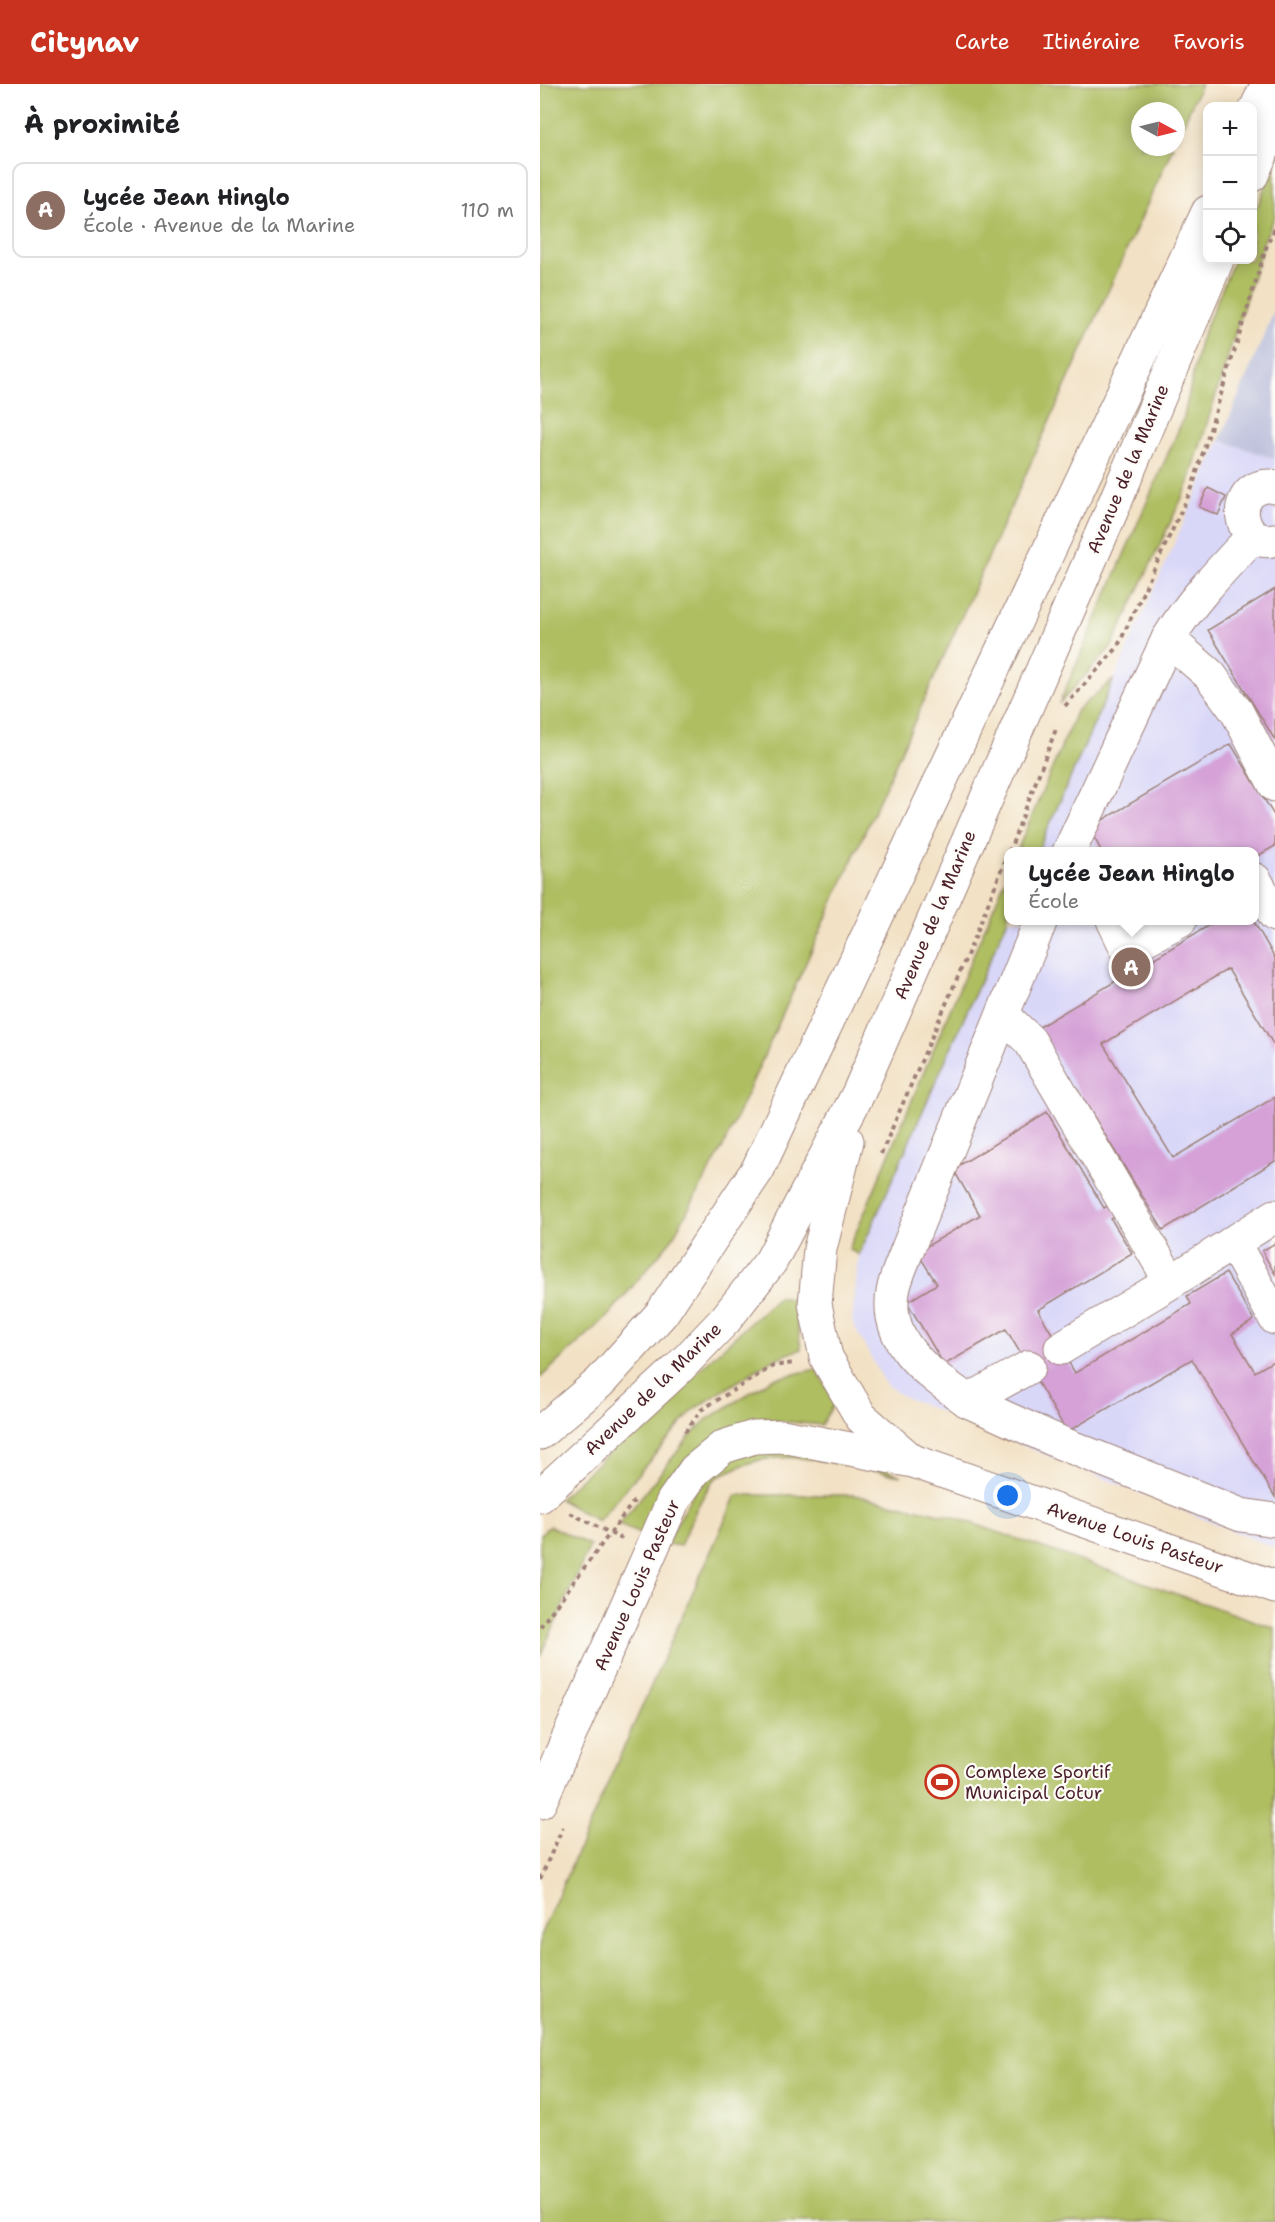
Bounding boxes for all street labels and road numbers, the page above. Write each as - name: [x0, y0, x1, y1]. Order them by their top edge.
- street label: Avenue de la Marine: [1081, 381, 1175, 557]
- street label: Avenue de la Marine: [888, 827, 982, 1003]
- street label: Avenue de la Marine: [579, 1317, 727, 1461]
- street label: Avenue Louis Pasteur: [588, 1495, 686, 1675]
- street label: Avenue Louis Pasteur: [1043, 1496, 1227, 1580]

